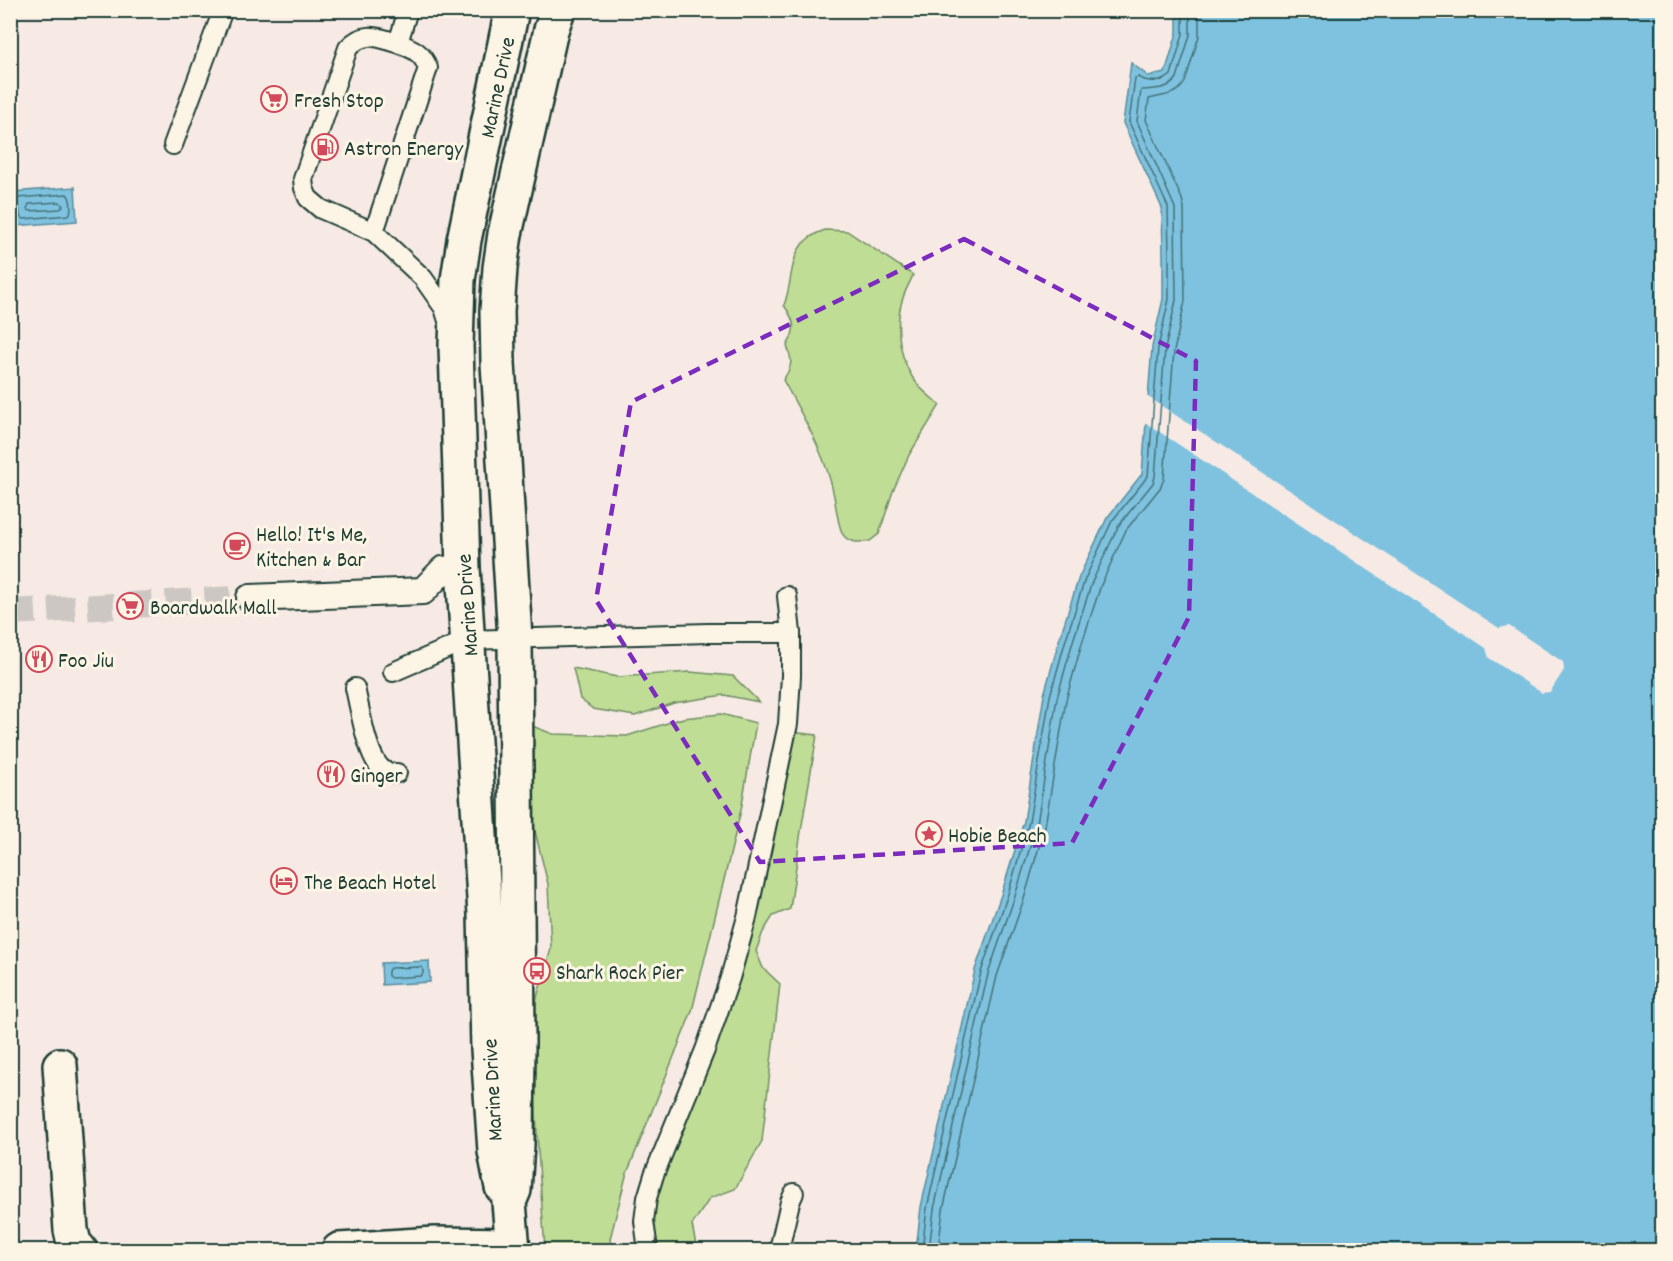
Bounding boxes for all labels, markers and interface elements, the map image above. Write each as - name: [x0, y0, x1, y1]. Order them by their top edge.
- street label: Marine Drive: [474, 34, 525, 141]
- supermarket icon: Fresh Stop: [259, 84, 289, 114]
- place label: Fresh Stop: [294, 87, 384, 118]
- fuel station icon: Astron Energy: [310, 132, 340, 162]
- place label: Astron Energy: [344, 135, 464, 166]
- place label: Hello! It's Me, Kitchen & Bar: [256, 521, 367, 577]
- cafe icon: Hello! It's Me, Kitchen & Bar: [222, 531, 252, 561]
- street label: Marine Drive: [450, 552, 489, 657]
- supermarket icon: Boardwalk Mall: [115, 591, 145, 621]
- place label: Boardwalk Mall: [150, 594, 276, 625]
- restaurant icon: Foo Jiu: [24, 644, 54, 674]
- place label: Foo Jiu: [58, 647, 114, 678]
- restaurant icon: Ginger: [316, 759, 346, 789]
- place label: Ginger: [350, 762, 404, 793]
- place icon: Hobie Beach: [914, 819, 944, 849]
- place label: Hobie Beach: [948, 822, 1047, 853]
- hotel icon: The Beach Hotel: [269, 866, 299, 896]
- place label: The Beach Hotel: [304, 869, 436, 900]
- bus stop icon: Shark Rock Pier: [522, 956, 552, 986]
- place label: Shark Rock Pier: [556, 959, 684, 990]
- street label: Marine Drive: [476, 1038, 513, 1142]

